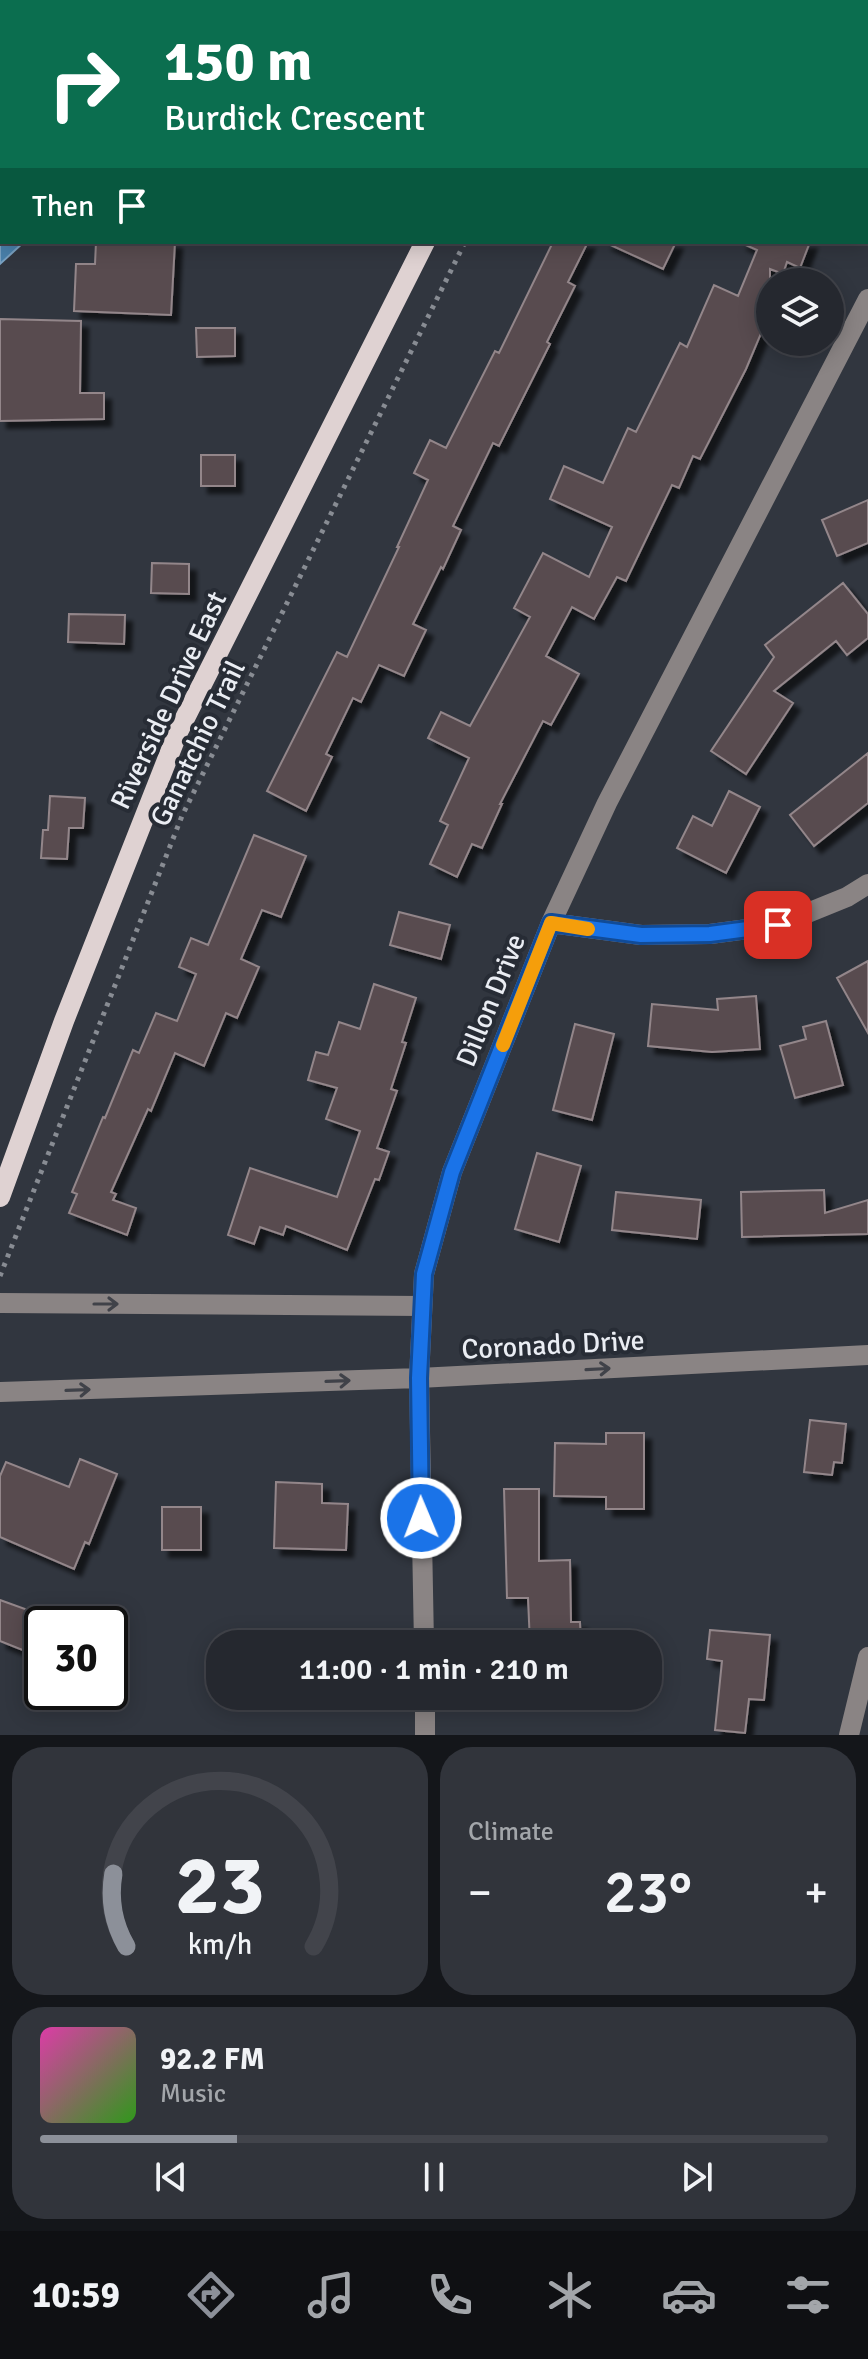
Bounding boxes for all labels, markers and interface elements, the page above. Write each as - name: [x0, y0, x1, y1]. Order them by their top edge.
- text: 150 m: [164, 27, 312, 96]
- icon: right: [32, 32, 136, 136]
- text: Burdick Crescent: [164, 96, 425, 141]
- icon: arrive: [110, 184, 154, 228]
- text: Then: [32, 188, 94, 225]
- map controls: [756, 268, 844, 356]
- button: layers: [756, 268, 844, 356]
- street label: Riverside Drive East: [104, 586, 234, 815]
- street label: Ganatchio Trail: [143, 655, 253, 832]
- pin: [744, 891, 812, 959]
- icon: arrive: [756, 903, 800, 947]
- street label: Dillon Drive: [449, 929, 533, 1072]
- one-way arrow: [92, 1296, 119, 1312]
- street label: Coronado Drive: [461, 1323, 645, 1367]
- one-way arrow: [584, 1362, 611, 1377]
- one-way arrow: [324, 1373, 351, 1389]
- one-way arrow: [64, 1382, 91, 1397]
- position arrow: [379, 1476, 463, 1560]
- speed limit sign: 30: [24, 1606, 128, 1710]
- text: 11:00 · 1 min · 210 m: [299, 1651, 569, 1688]
- text: Climate: [468, 1816, 554, 1848]
- text: 23: [175, 1835, 265, 1937]
- text: 23°: [604, 1856, 692, 1930]
- text: −: [468, 1866, 492, 1920]
- text: +: [804, 1866, 828, 1920]
- text: km/h: [188, 1927, 252, 1962]
- text: 92.2 FM: [160, 2041, 265, 2078]
- text: Music: [160, 2078, 226, 2110]
- icon: previous: [149, 2155, 193, 2199]
- icon: pause: [412, 2155, 456, 2199]
- icon: next: [675, 2155, 719, 2199]
- icon: directions: [183, 2267, 239, 2323]
- icon: music: [303, 2267, 359, 2323]
- icon: phone: [422, 2267, 478, 2323]
- icon: climate: [542, 2267, 598, 2323]
- icon: car: [661, 2267, 717, 2323]
- icon: filters: [780, 2267, 836, 2323]
- text: 10:59: [32, 2273, 120, 2318]

